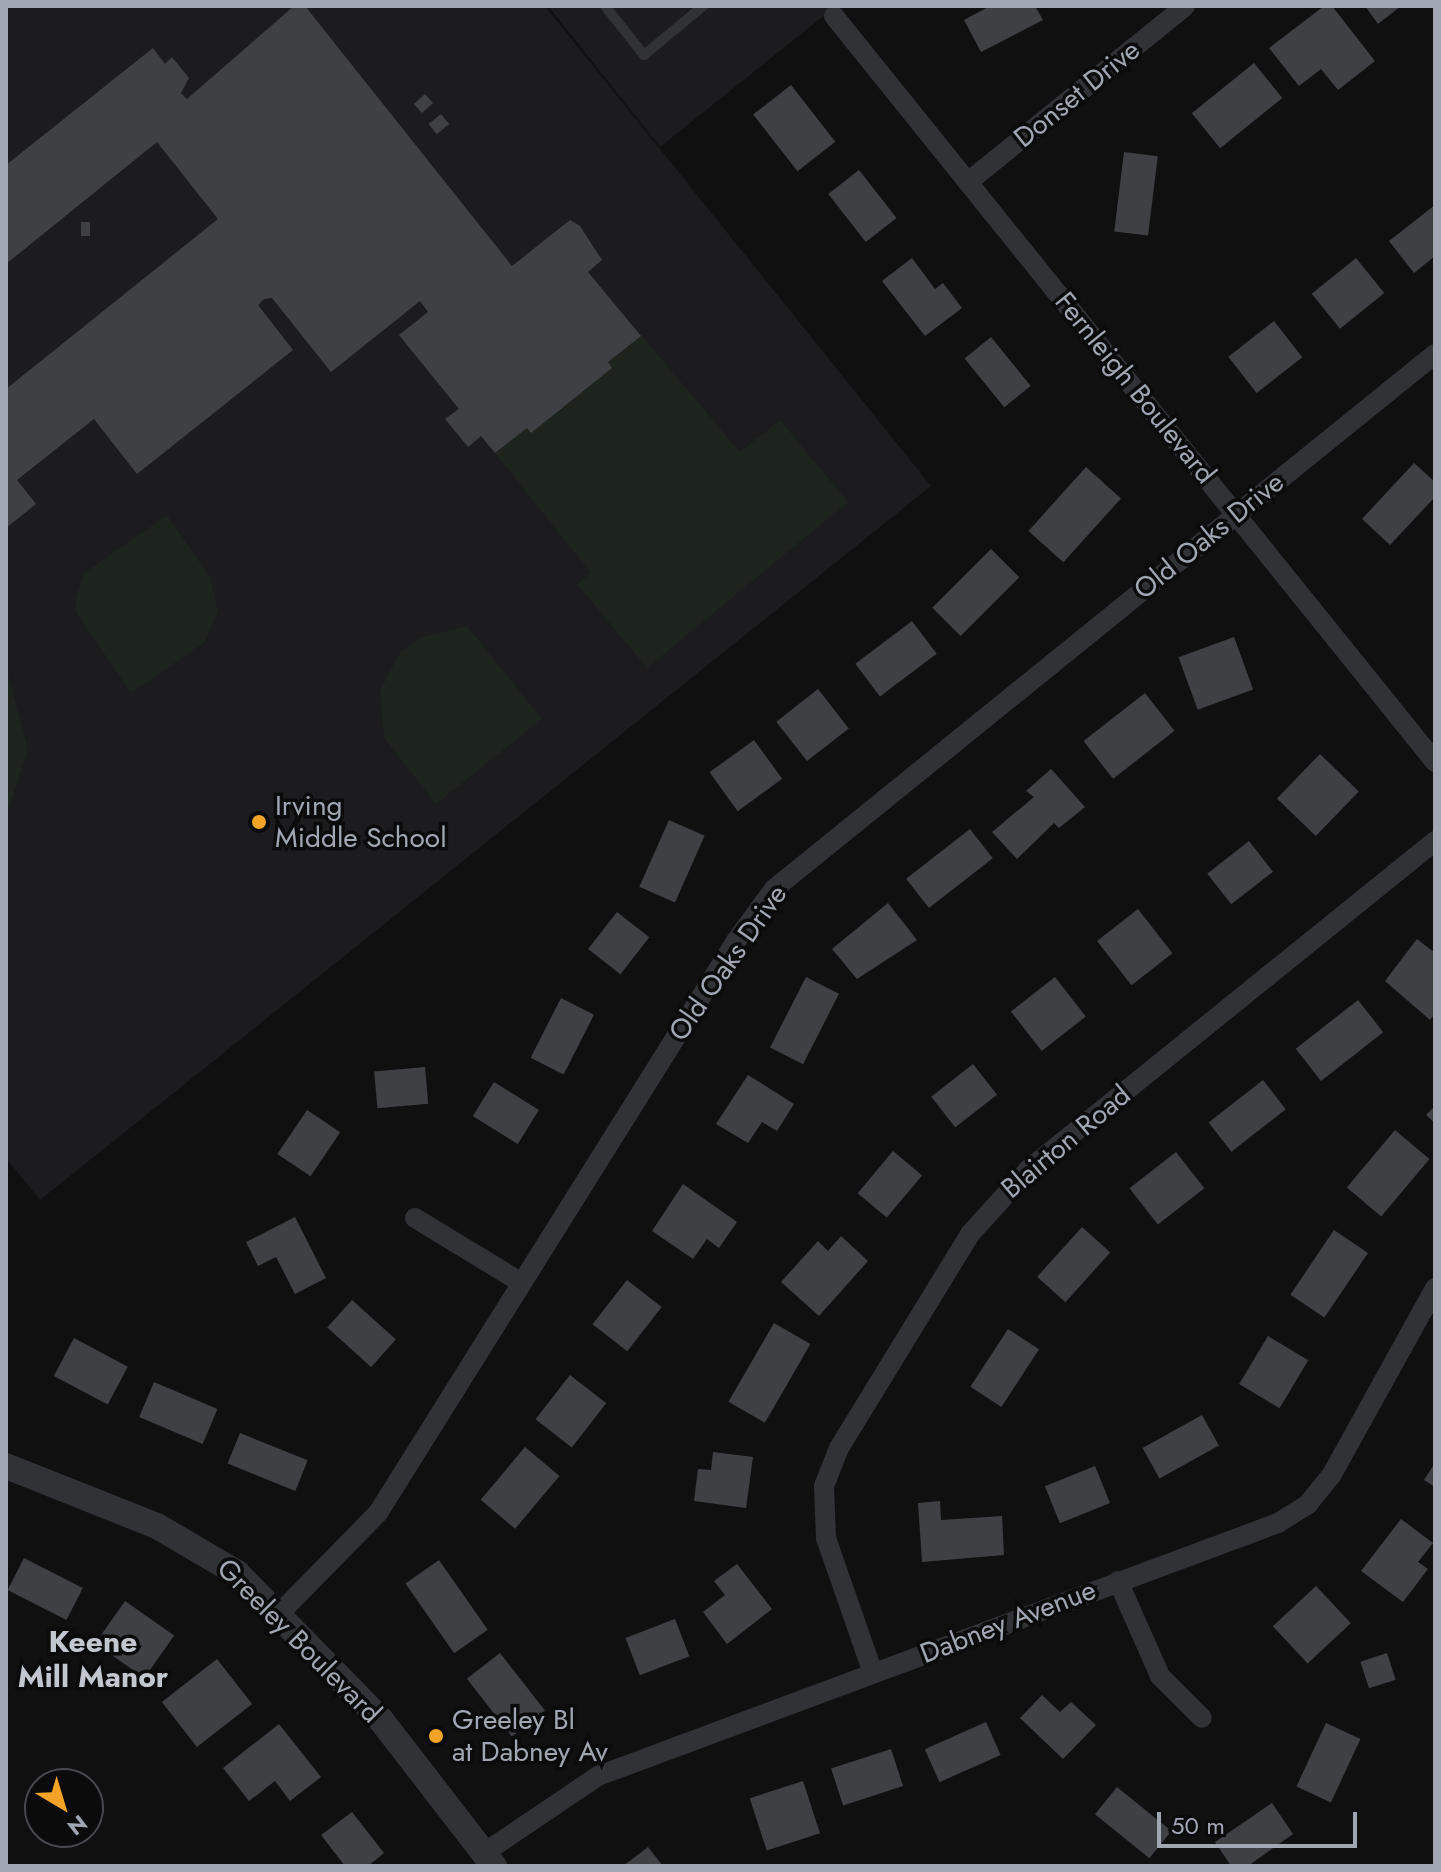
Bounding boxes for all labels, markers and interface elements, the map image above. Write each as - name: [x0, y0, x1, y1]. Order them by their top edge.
- street label: Donset Drive: [1007, 33, 1147, 155]
- street label: Fernleigh Boulevard: [1048, 286, 1222, 490]
- street label: Old Oaks Drive: [1127, 465, 1291, 607]
- place label: Irving Middle School: [275, 789, 447, 855]
- marker: Irving Middle School: [250, 813, 268, 831]
- street label: Old Oaks Drive: [662, 879, 794, 1047]
- street label: Blairton Road: [995, 1078, 1137, 1206]
- street label: Greeley Boulevard: [210, 1552, 388, 1730]
- street label: Dabney Avenue: [916, 1573, 1100, 1671]
- district label: Keene Mill Manor: [18, 1624, 168, 1694]
- place label: Greeley Bl at Dabney Av: [452, 1703, 608, 1769]
- marker: Greeley Bl at Dabney Av: [427, 1727, 445, 1745]
- north arrow: [24, 1768, 104, 1848]
- scale bar: [1161, 1796, 1361, 1846]
- text: N: [61, 1807, 94, 1843]
- text: 50 m: [1171, 1808, 1225, 1843]

